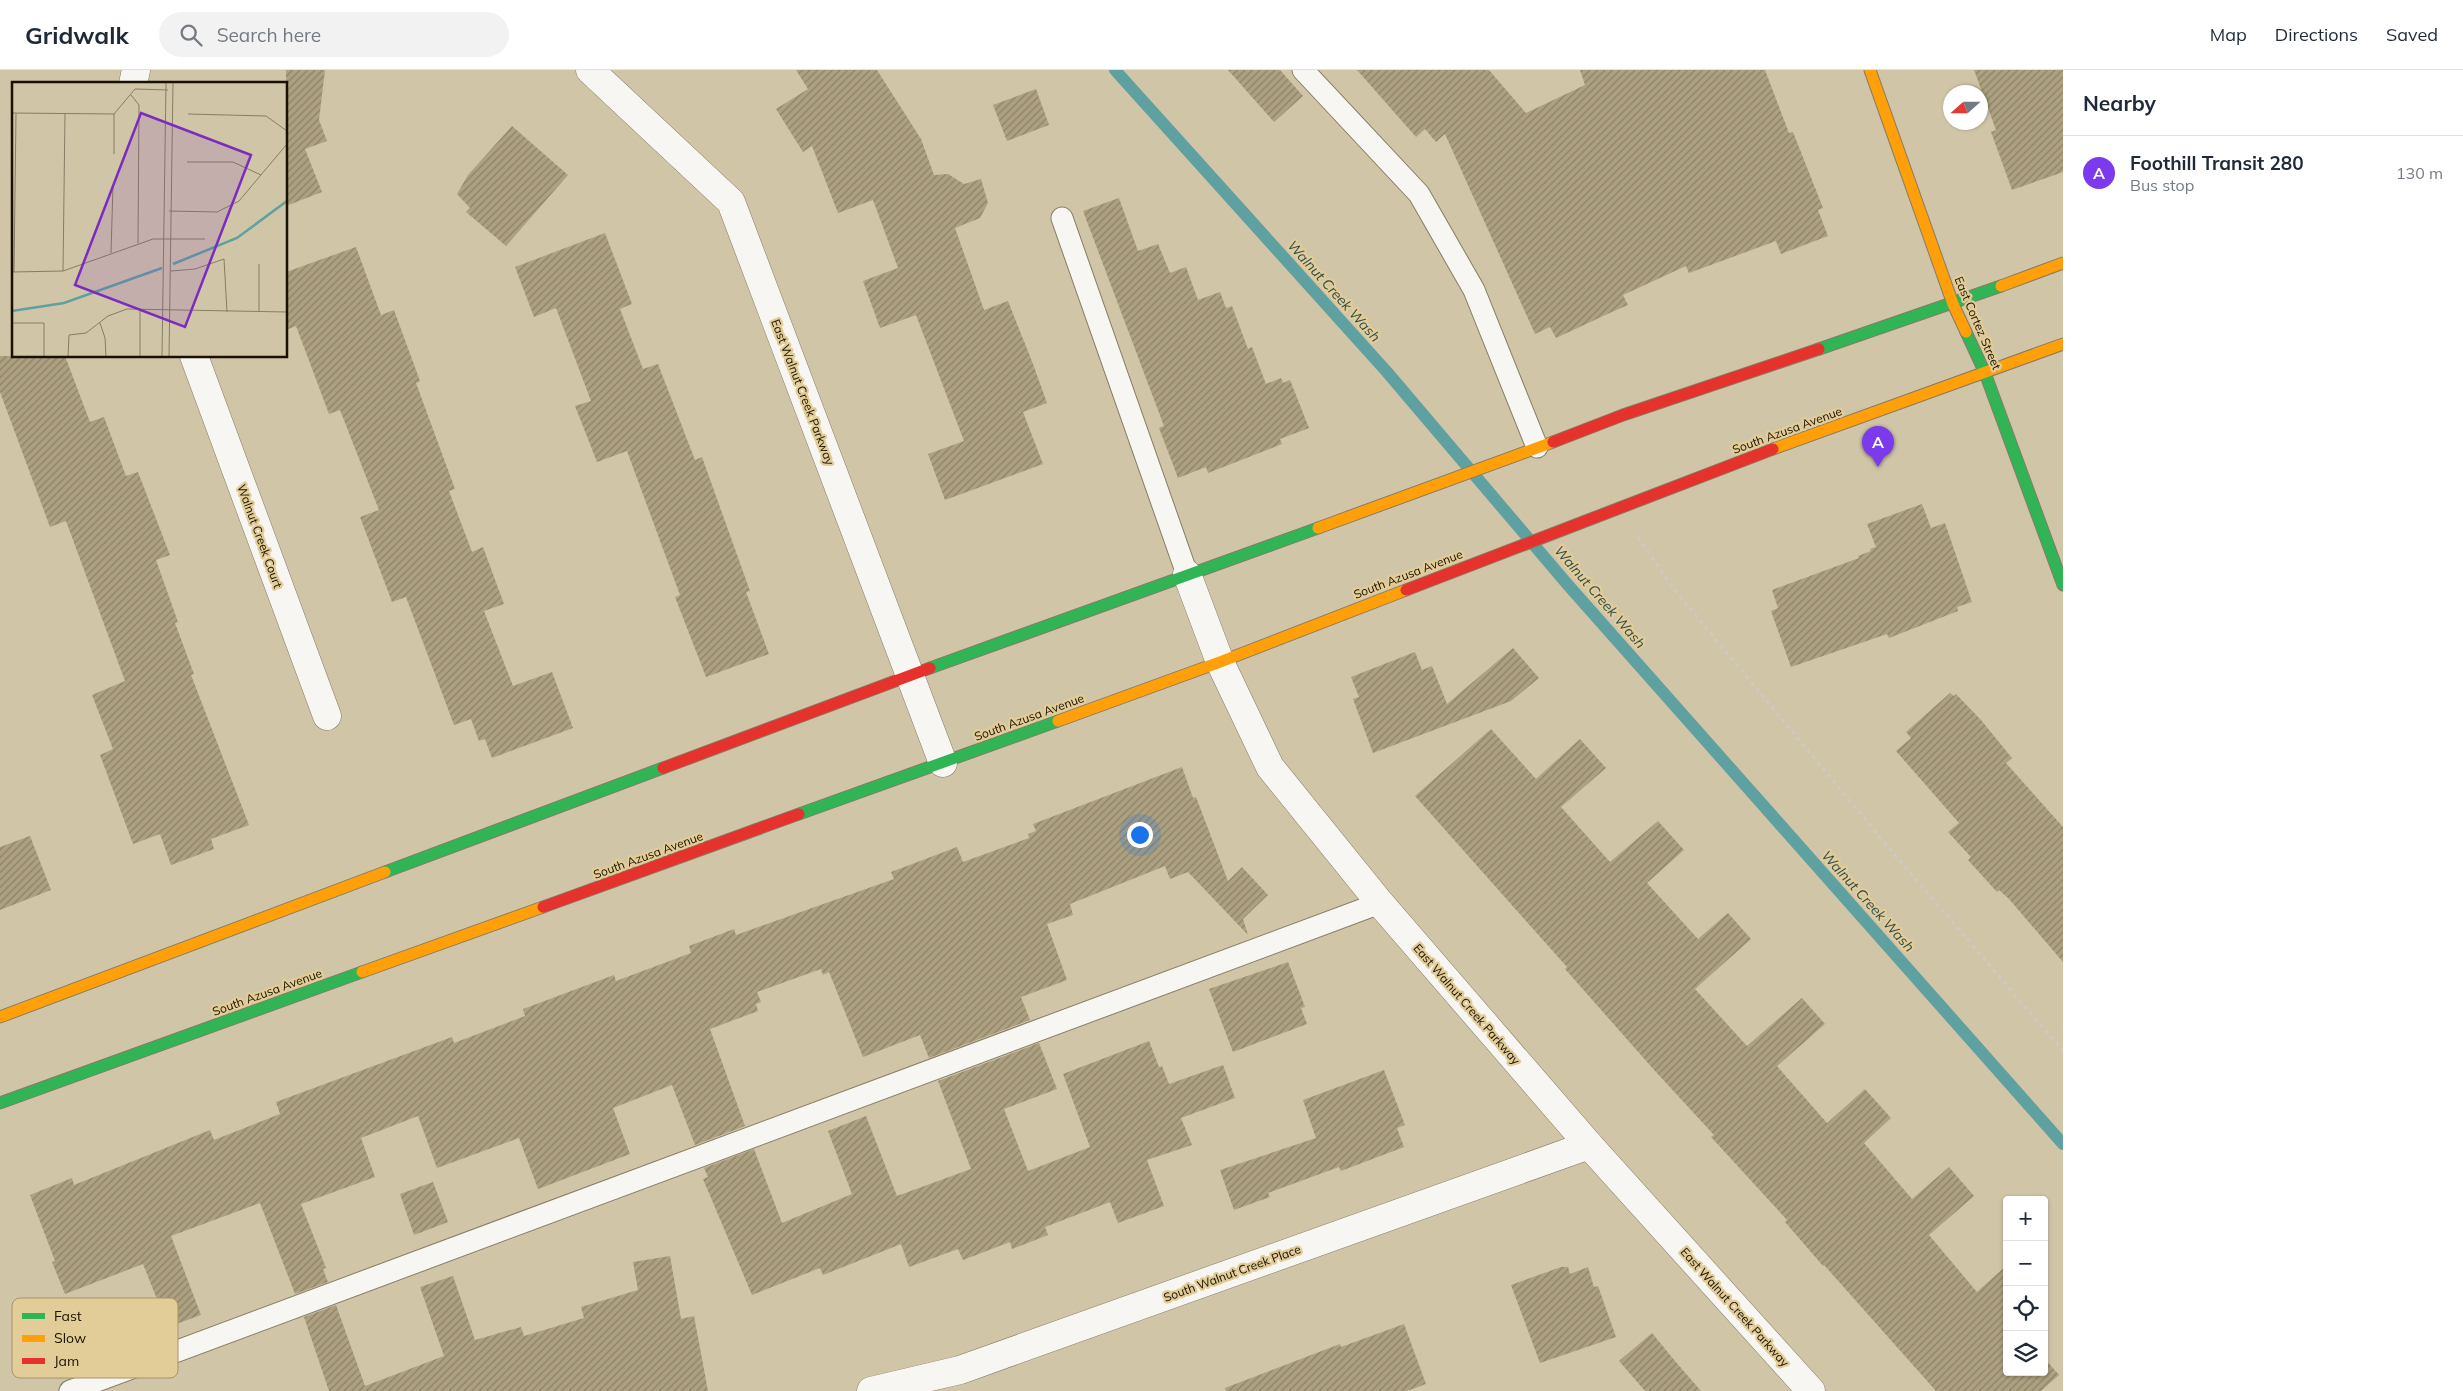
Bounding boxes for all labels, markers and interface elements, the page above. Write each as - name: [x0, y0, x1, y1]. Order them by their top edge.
- search box: [159, 12, 509, 57]
- text: Gridwalk: [25, 20, 129, 50]
- icon: search: [177, 21, 205, 49]
- text: Search here: [217, 23, 321, 47]
- text: Map: [2210, 23, 2247, 46]
- text: Directions: [2275, 23, 2358, 46]
- text: Saved: [2386, 23, 2438, 46]
- inset map: [12, 82, 288, 358]
- north arrow: [1943, 85, 1988, 130]
- text: Nearby: [2083, 90, 2156, 116]
- text: Foothill Transit 280: [2130, 151, 2304, 175]
- text: A: [2093, 163, 2105, 183]
- text: 130 m: [2396, 163, 2443, 183]
- text: Bus stop: [2130, 175, 2194, 195]
- water label: Walnut Creek Wash: [1284, 237, 1384, 345]
- street label: East Cortez Street: [1952, 274, 2004, 372]
- street label: East Walnut Creek Parkway: [768, 317, 838, 468]
- street label: South Azusa Avenue: [1730, 403, 1844, 457]
- pin: A: [1862, 426, 1894, 467]
- street label: Walnut Creek Court: [234, 482, 286, 590]
- water label: Walnut Creek Wash: [1550, 542, 1650, 652]
- street label: South Azusa Avenue: [1351, 546, 1465, 602]
- street label: South Azusa Avenue: [972, 690, 1086, 744]
- your location: [1127, 822, 1153, 848]
- street label: South Azusa Avenue: [591, 828, 705, 882]
- water label: Walnut Creek Wash: [1818, 847, 1918, 955]
- street label: East Walnut Creek Parkway: [1410, 941, 1524, 1068]
- street label: South Azusa Avenue: [210, 965, 324, 1019]
- map controls: [2003, 1196, 2048, 1376]
- button: +: [2003, 1196, 2048, 1241]
- street label: South Walnut Creek Place: [1161, 1241, 1303, 1305]
- button: −: [2003, 1241, 2048, 1286]
- street label: East Walnut Creek Parkway: [1678, 1244, 1793, 1370]
- button: locate: [2003, 1286, 2048, 1331]
- legend: [12, 1298, 178, 1378]
- text: Fast: [54, 1307, 82, 1325]
- text: Slow: [54, 1329, 86, 1347]
- button: layers: [2003, 1331, 2048, 1376]
- text: Jam: [54, 1352, 79, 1370]

